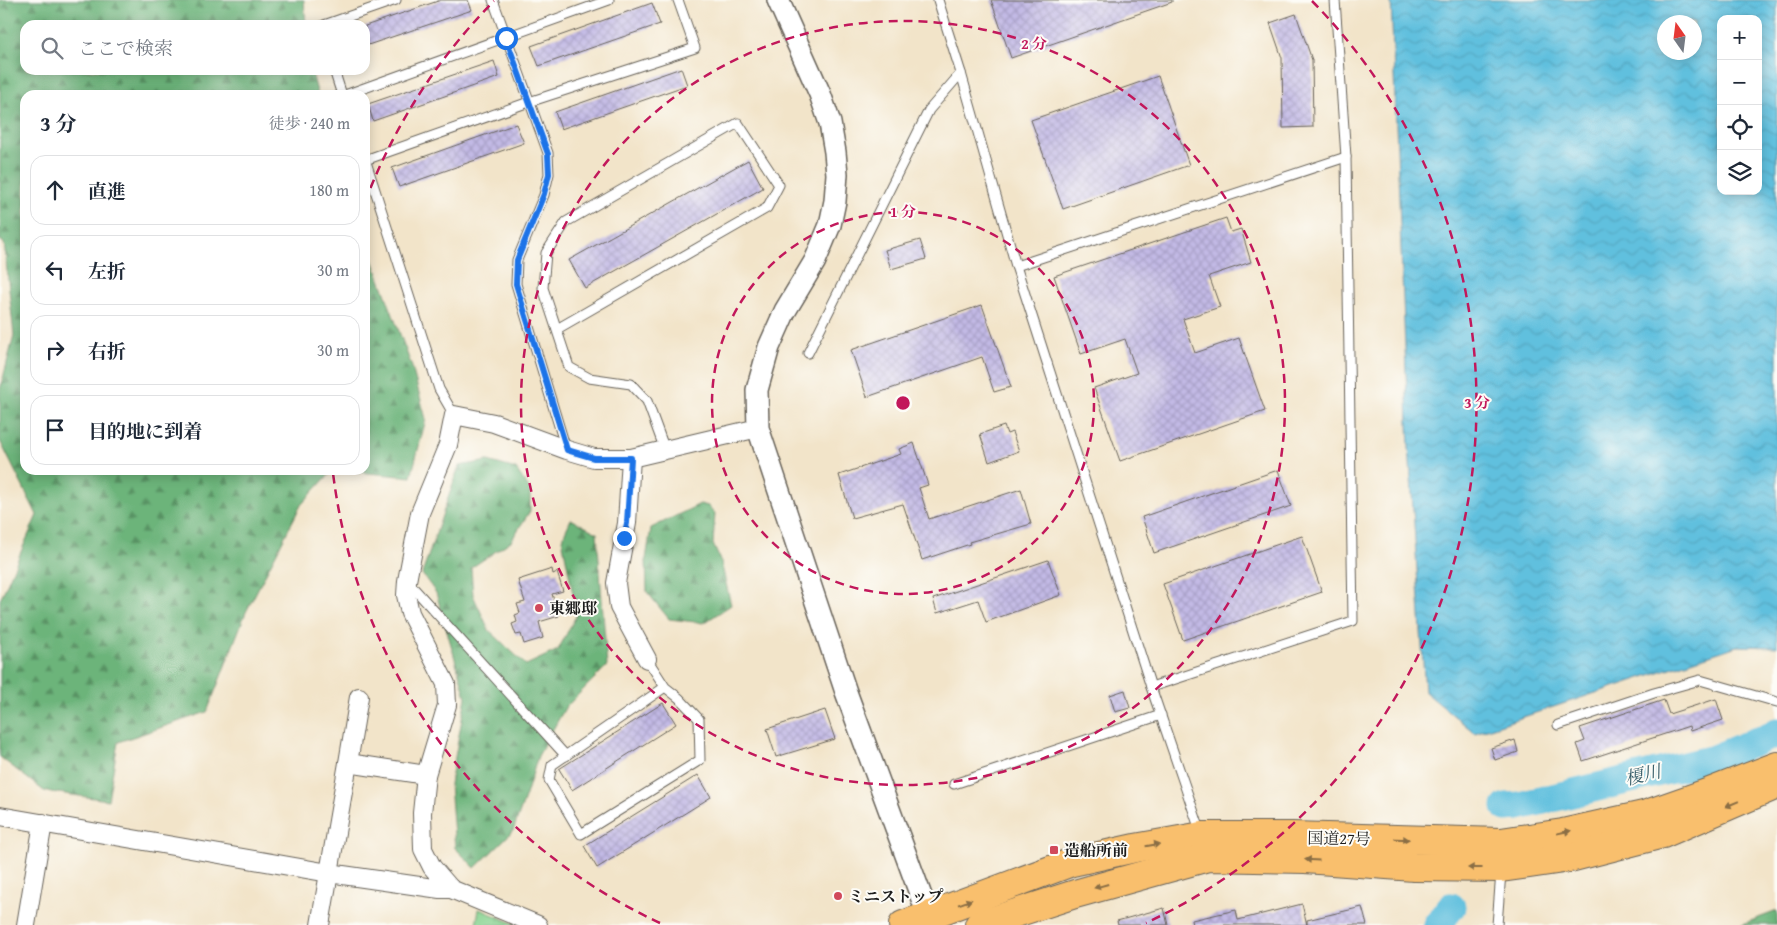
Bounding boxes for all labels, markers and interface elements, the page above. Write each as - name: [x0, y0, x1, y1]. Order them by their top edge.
- north arrow: [1657, 15, 1702, 60]
- map controls: [1717, 15, 1762, 195]
- button: +: [1717, 15, 1762, 60]
- search box: [20, 20, 370, 75]
- route start: [495, 27, 518, 50]
- text: 2 分: [1021, 33, 1047, 54]
- icon: search: [38, 34, 66, 62]
- text: ここで検索: [78, 34, 173, 62]
- button: −: [1717, 60, 1762, 105]
- button: locate: [1717, 105, 1762, 150]
- text: 3 分: [40, 108, 77, 139]
- text: 徒歩 · 240 m: [269, 111, 350, 135]
- button: layers: [1717, 150, 1762, 195]
- icon: ahead: [41, 176, 69, 204]
- text: 直進: [88, 177, 126, 205]
- text: 180 m: [309, 178, 349, 202]
- text: 1 分: [890, 201, 916, 222]
- icon: left: [41, 256, 69, 284]
- text: 左折: [88, 257, 126, 285]
- text: 30 m: [317, 258, 349, 282]
- icon: right: [41, 336, 69, 364]
- text: 右折: [88, 337, 126, 365]
- text: 30 m: [317, 338, 349, 362]
- text: 3 分: [1464, 392, 1490, 413]
- centre of rings: [894, 394, 912, 412]
- icon: arrive: [41, 416, 69, 444]
- text: 目的地に到着: [88, 417, 202, 445]
- route end: [613, 527, 636, 550]
- place label: 東郷邸: [549, 596, 598, 620]
- marker: 東郷邸: [533, 602, 545, 614]
- water label: 榎川: [1622, 757, 1665, 792]
- one-way arrow: [1725, 801, 1739, 809]
- street label: 国道27号: [1307, 825, 1371, 851]
- one-way arrow: [1556, 828, 1572, 836]
- one-way arrow: [1395, 835, 1411, 843]
- place label: 造船所前: [1064, 838, 1128, 862]
- one-way arrow: [1145, 840, 1161, 848]
- marker: 造船所前: [1048, 844, 1060, 856]
- one-way arrow: [1304, 855, 1320, 863]
- one-way arrow: [1466, 864, 1482, 872]
- one-way arrow: [1094, 882, 1109, 890]
- place label: ミニストップ: [848, 884, 944, 908]
- marker: ミニストップ: [832, 890, 844, 902]
- one-way arrow: [957, 898, 972, 905]

